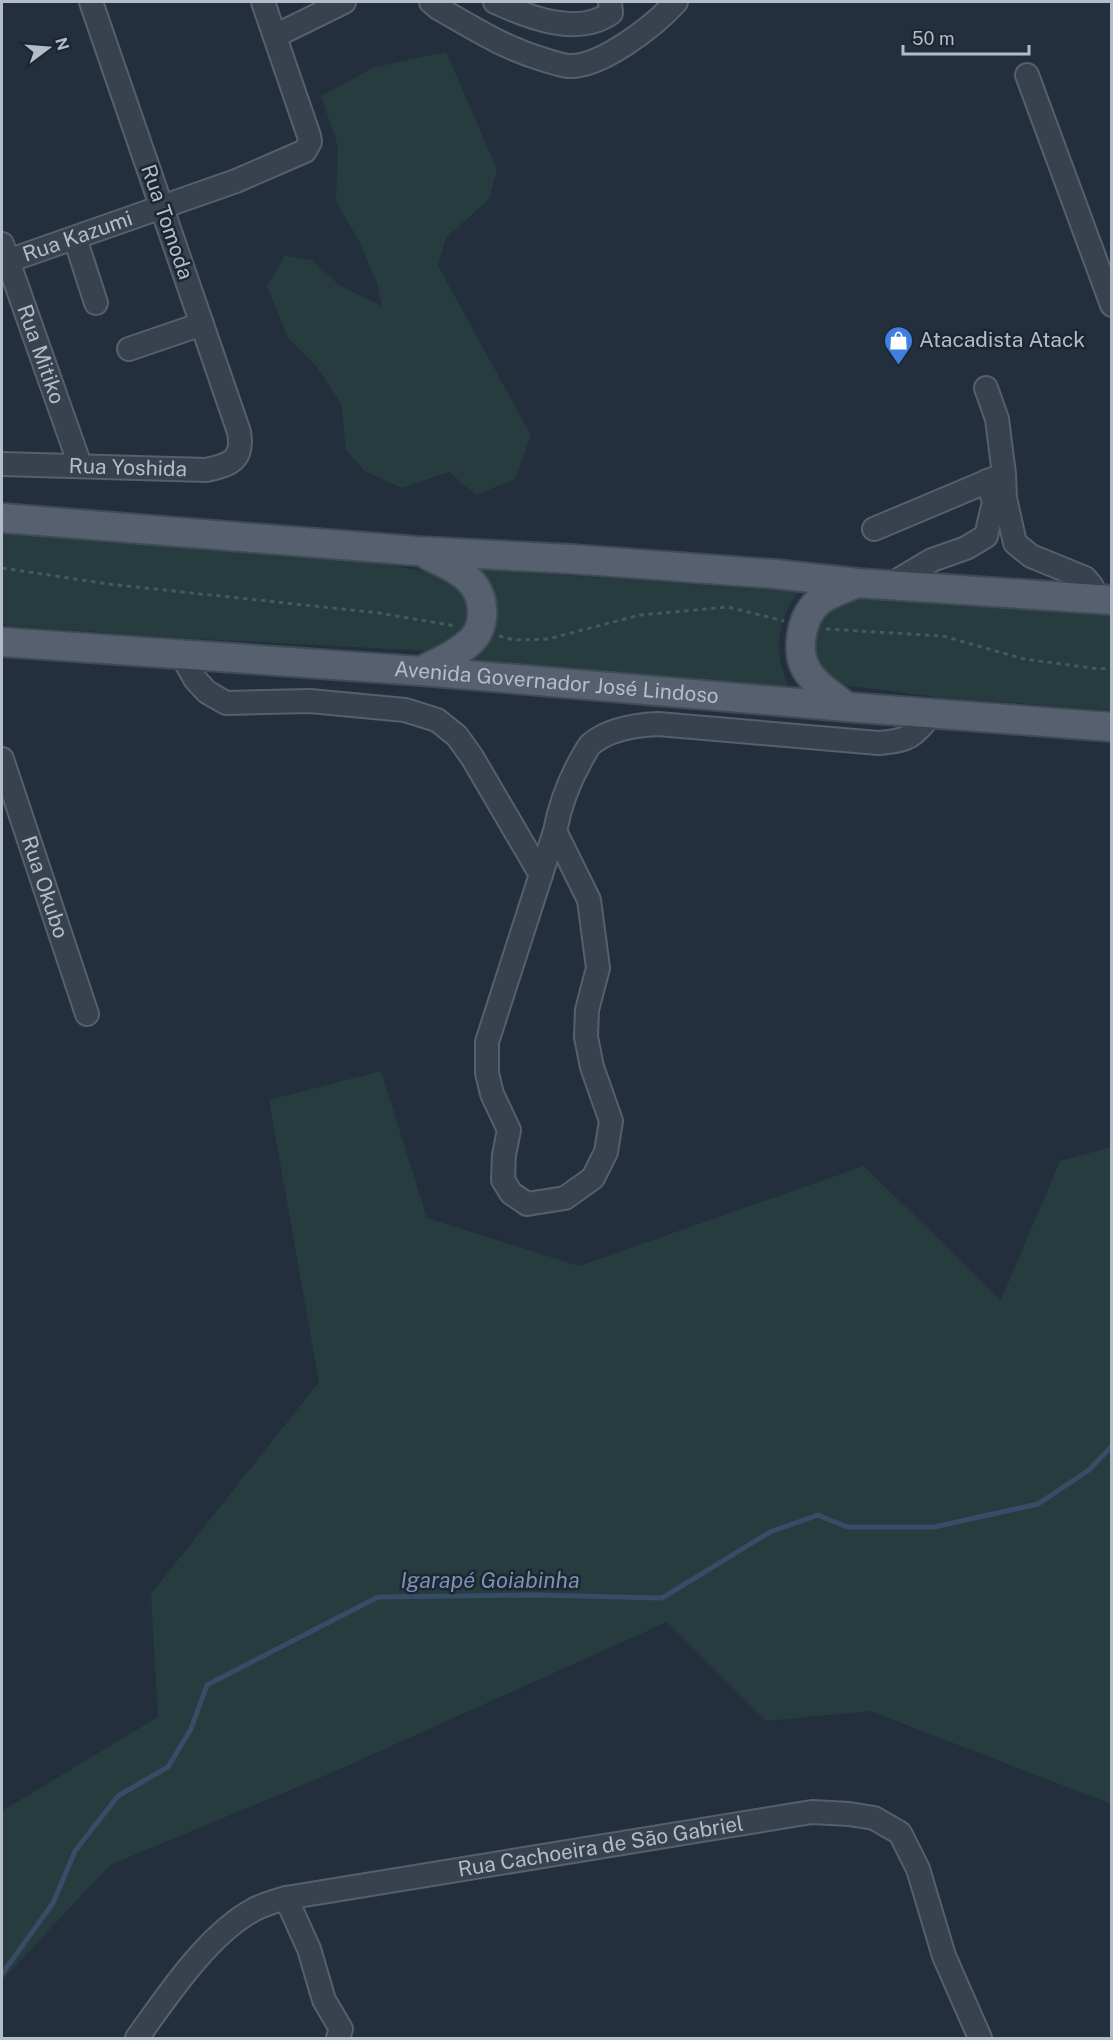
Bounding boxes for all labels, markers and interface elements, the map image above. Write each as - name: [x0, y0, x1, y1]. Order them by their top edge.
- north arrow: [18, 18, 78, 78]
- scale bar: [903, 18, 1029, 56]
- text: 50 m: [912, 28, 955, 49]
- text: N: [51, 35, 73, 53]
- street label: Rua Tomoda: [136, 161, 199, 283]
- street label: Rua Kazumi: [19, 205, 135, 267]
- street label: Rua Mitiko: [12, 301, 70, 407]
- shop icon: Atacadista Atack: [882, 324, 914, 366]
- place label: Atacadista Atack: [919, 327, 1085, 352]
- street label: Rua Yoshida: [68, 453, 187, 481]
- street label: Avenida Governador José Lindoso: [393, 656, 720, 708]
- street label: Rua Okubo: [16, 832, 74, 941]
- water label: Igarapé Goiabinha: [400, 1567, 580, 1593]
- street label: Rua Cachoeira de São Gabriel: [456, 1810, 745, 1882]

